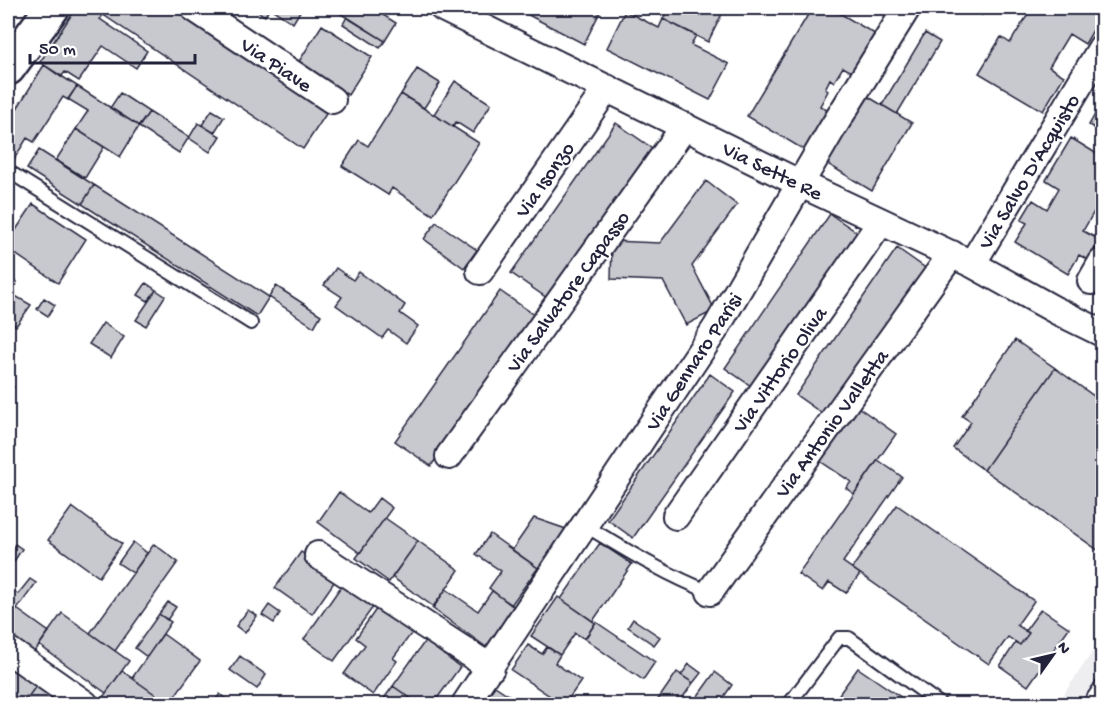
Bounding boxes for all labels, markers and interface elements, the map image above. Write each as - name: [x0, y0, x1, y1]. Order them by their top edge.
- scale bar: [30, 27, 195, 65]
- street label: Via Piave: [234, 33, 316, 100]
- text: 50 m: [39, 40, 76, 61]
- street label: Via Salvo D'Acquisto: [974, 91, 1087, 256]
- street label: Via Isonzo: [511, 138, 582, 225]
- street label: Via Sette Re: [716, 138, 827, 209]
- street label: Via Salvatore Capasso: [502, 207, 637, 380]
- street label: Via Gennaro Parisi: [642, 289, 750, 437]
- street label: Via Vittorio Oliva: [729, 302, 835, 440]
- street label: Via Antonio Valletta: [771, 345, 897, 505]
- north arrow: [1023, 625, 1083, 685]
- text: N: [1052, 639, 1074, 659]

